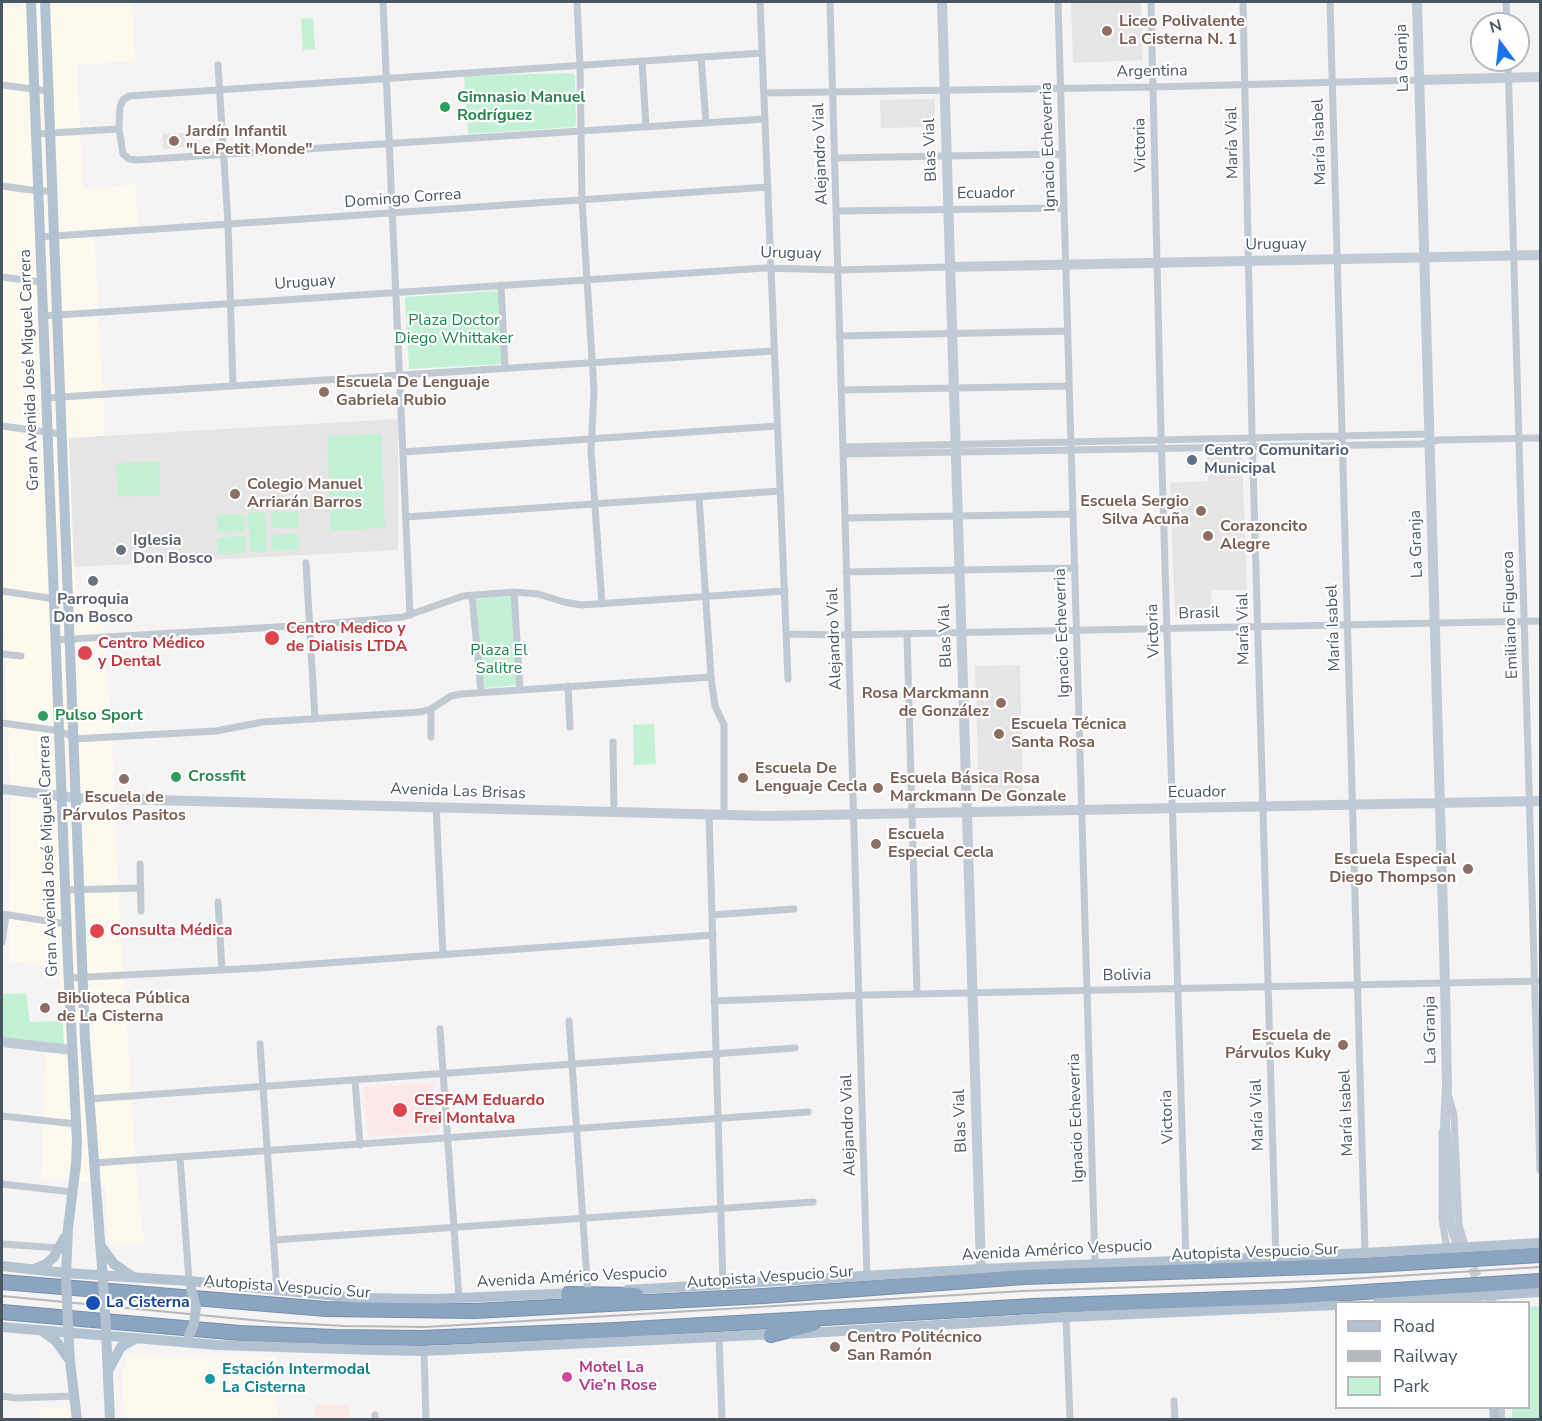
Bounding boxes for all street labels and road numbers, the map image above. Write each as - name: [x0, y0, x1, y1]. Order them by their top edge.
- street label: La Granja: [1392, 24, 1414, 92]
- street label: Argentina: [1116, 62, 1188, 82]
- street label: Ignacio Echeverria: [1037, 82, 1061, 212]
- street label: María Isabel: [1309, 98, 1331, 186]
- street label: Alejandro Vial: [810, 103, 832, 205]
- street label: María Vial: [1223, 107, 1243, 179]
- street label: Blas Vial: [920, 118, 942, 182]
- street label: Victoria: [1131, 118, 1151, 172]
- street label: Ecuador: [957, 184, 1015, 204]
- street label: Domingo Correa: [344, 185, 462, 213]
- street label: Uruguay: [1245, 235, 1307, 255]
- street label: Uruguay: [760, 244, 822, 264]
- street label: Gran Avenida José Miguel Carrera: [16, 249, 44, 491]
- street label: Uruguay: [274, 271, 336, 295]
- street label: La Granja: [1406, 510, 1428, 578]
- street label: Emiliano Figueroa: [1499, 551, 1523, 679]
- street label: Ignacio Echeverria: [1051, 568, 1075, 698]
- street label: María Isabel: [1323, 584, 1345, 672]
- street label: Alejandro Vial: [824, 588, 846, 690]
- street label: María Vial: [1234, 593, 1254, 665]
- street label: Victoria: [1143, 603, 1165, 659]
- street label: Blas Vial: [935, 604, 957, 668]
- street label: Brasil: [1178, 604, 1220, 624]
- street label: Gran Avenida José Miguel Carrera: [35, 735, 63, 977]
- street label: Avenida Las Brisas: [390, 780, 526, 804]
- street label: Ecuador: [1168, 783, 1226, 803]
- street label: Bolivia: [1103, 966, 1151, 986]
- street label: La Granja: [1421, 996, 1441, 1064]
- street label: Ignacio Echeverria: [1065, 1053, 1089, 1183]
- street label: María Isabel: [1336, 1069, 1358, 1157]
- street label: Alejandro Vial: [838, 1074, 860, 1176]
- street label: María Vial: [1247, 1079, 1269, 1151]
- street label: Blas Vial: [950, 1089, 972, 1153]
- street label: Victoria: [1157, 1089, 1179, 1145]
- street label: Avenida Américo Vespucio: [961, 1236, 1153, 1266]
- street label: Autopista Vespucio Sur: [1171, 1240, 1339, 1266]
- street label: Avenida Américo Vespucio: [476, 1263, 668, 1293]
- street label: Autopista Vespucio Sur: [686, 1263, 854, 1293]
- street label: Autopista Vespucio Sur: [203, 1273, 371, 1303]

